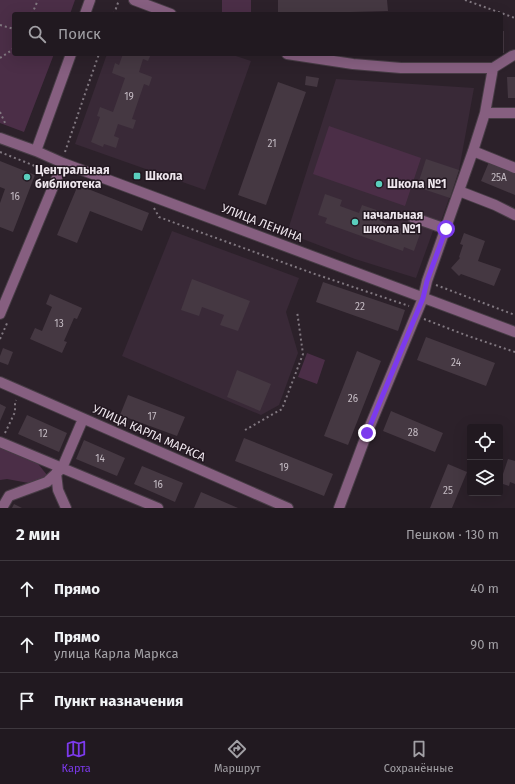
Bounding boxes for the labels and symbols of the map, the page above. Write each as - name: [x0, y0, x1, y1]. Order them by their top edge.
- house number: 19: [124, 91, 134, 103]
- house number: 21: [267, 138, 277, 150]
- place label: Центральная библиотека: [35, 163, 110, 191]
- place label: Школа: [145, 169, 183, 183]
- marker: Школа: [132, 171, 142, 181]
- marker: Центральная библиотека: [22, 172, 32, 182]
- house number: 25А: [491, 172, 507, 184]
- place label: Школа №1: [387, 177, 447, 191]
- marker: Школа №1: [374, 179, 384, 189]
- house number: 16: [10, 191, 20, 203]
- street label: УЛИЦА ЛЕНИНА: [219, 201, 305, 245]
- place label: начальная школа №1: [363, 208, 423, 236]
- marker: начальная школа №1: [350, 217, 360, 227]
- route start: [437, 220, 455, 238]
- house number: 22: [355, 301, 365, 313]
- house number: 13: [54, 318, 64, 330]
- house number: 24: [451, 357, 462, 369]
- house number: 26: [348, 393, 358, 405]
- street label: УЛИЦА КАРЛА МАРКСА: [90, 402, 208, 464]
- house number: 17: [148, 411, 157, 423]
- route end: [358, 424, 376, 442]
- house number: 28: [408, 427, 419, 439]
- house number: 12: [38, 428, 48, 440]
- house number: 14: [95, 453, 106, 465]
- house number: 19: [279, 462, 289, 474]
- house number: 16: [153, 479, 163, 491]
- house number: 25: [443, 485, 453, 497]

